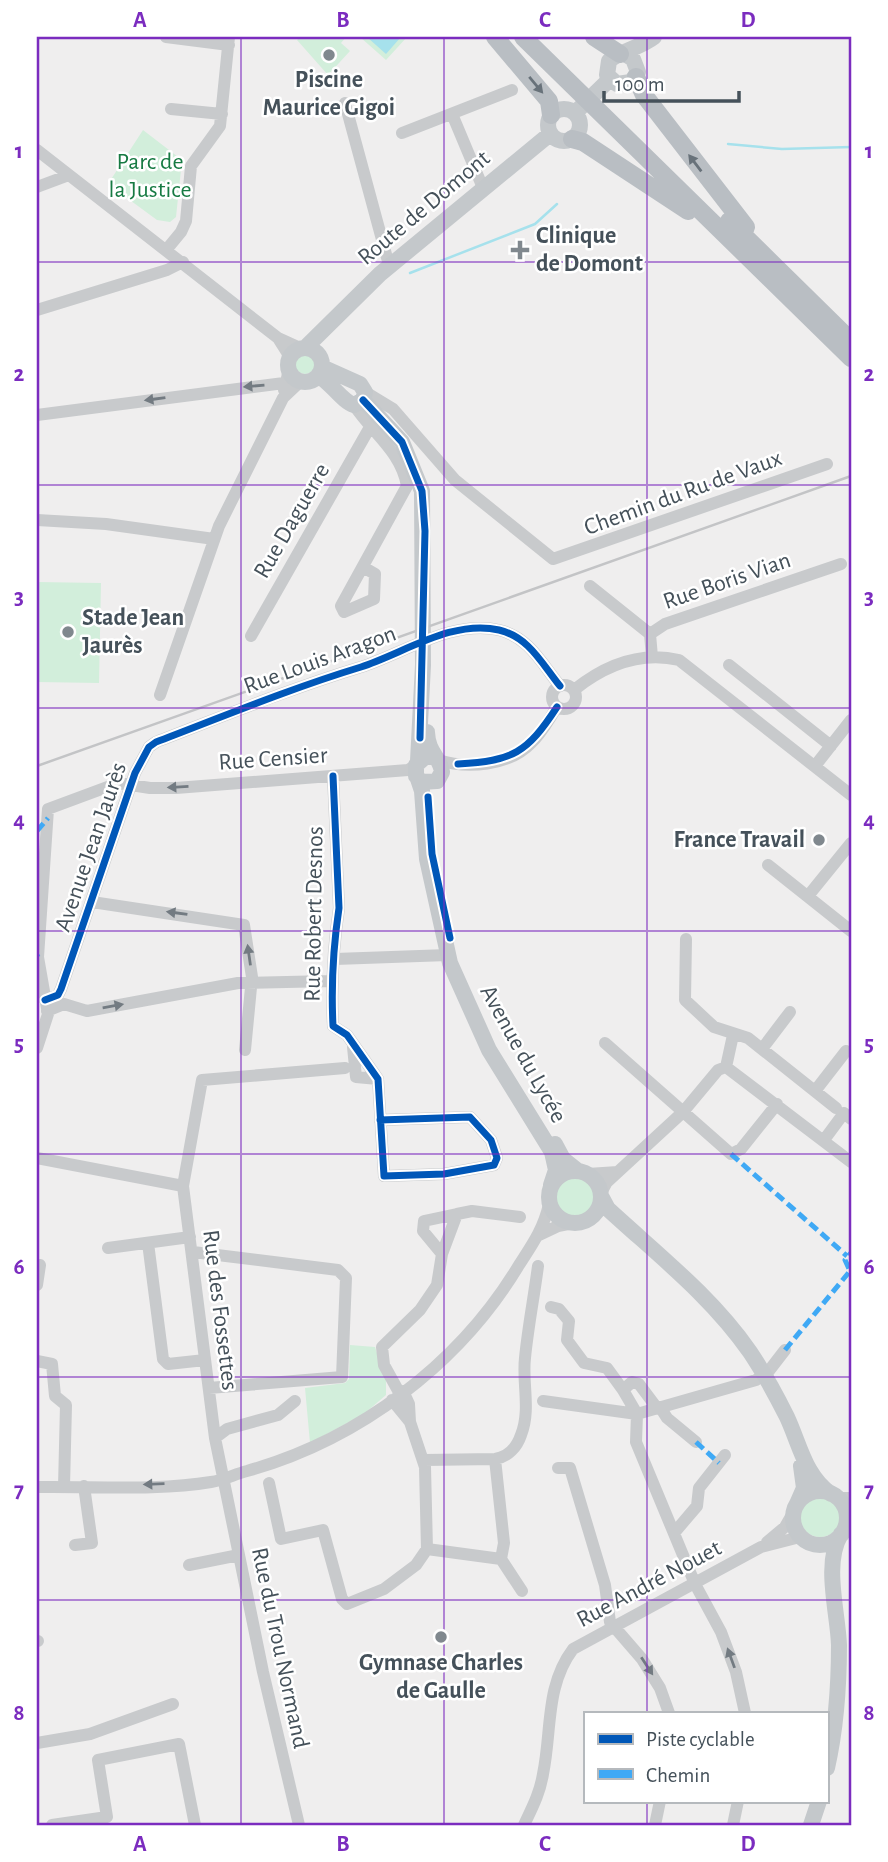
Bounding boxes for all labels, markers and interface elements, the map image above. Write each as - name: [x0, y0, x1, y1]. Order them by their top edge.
- text: A: [133, 9, 147, 32]
- text: B: [336, 9, 350, 32]
- text: C: [539, 9, 551, 32]
- text: D: [740, 9, 756, 32]
- marker: Piscine Maurice Gigoi: [321, 47, 337, 63]
- scale bar: [604, 60, 739, 104]
- place label: Piscine Maurice Gigoi: [263, 68, 395, 120]
- text: 100 m: [615, 74, 665, 95]
- one-way arrow: [528, 76, 543, 93]
- text: 1: [15, 140, 23, 163]
- text: 1: [865, 140, 873, 163]
- street label: Route de Domont: [353, 146, 495, 270]
- park label: Parc de la Justice: [108, 150, 192, 202]
- one-way arrow: [688, 154, 702, 172]
- place label: Clinique de Domont: [536, 224, 643, 276]
- marker: Clinique de Domont: [510, 240, 530, 260]
- text: 2: [14, 363, 25, 386]
- text: 2: [864, 363, 875, 386]
- one-way arrow: [242, 381, 264, 392]
- one-way arrow: [144, 394, 166, 405]
- street label: Chemin du Ru de Vaux: [581, 446, 786, 540]
- street label: Rue Daguerre: [250, 459, 334, 583]
- street label: Rue Boris Vian: [660, 548, 794, 614]
- text: 3: [14, 586, 24, 609]
- text: 3: [864, 586, 874, 609]
- place label: Stade Jean Jaurès: [82, 606, 184, 658]
- street label: Rue Louis Aragon: [241, 621, 399, 699]
- marker: Stade Jean Jaurès: [60, 624, 76, 640]
- street label: Rue Censier: [218, 743, 328, 775]
- street label: Avenue Jean Jaurès: [51, 759, 131, 935]
- one-way arrow: [167, 782, 189, 793]
- text: 4: [13, 809, 25, 832]
- text: 4: [863, 809, 875, 832]
- street label: Rue Robert Desnos: [300, 826, 328, 1002]
- place label: France Travail: [674, 828, 805, 852]
- marker: France Travail: [811, 832, 827, 848]
- one-way arrow: [166, 908, 188, 919]
- one-way arrow: [244, 944, 255, 966]
- street label: Avenue du Lycée: [475, 981, 571, 1127]
- one-way arrow: [102, 1000, 124, 1011]
- text: 5: [14, 1033, 24, 1056]
- text: 5: [864, 1033, 874, 1056]
- street label: Rue des Fossettes: [198, 1228, 242, 1392]
- text: 6: [13, 1256, 25, 1279]
- text: 6: [863, 1256, 875, 1279]
- text: 7: [14, 1479, 24, 1502]
- one-way arrow: [143, 1479, 165, 1490]
- text: 7: [864, 1479, 874, 1502]
- street label: Rue André Nouet: [573, 1536, 726, 1632]
- street label: Rue du Trou Normand: [247, 1545, 313, 1751]
- marker: Gymnase Charles de Gaulle: [433, 1629, 449, 1645]
- one-way arrow: [725, 1648, 736, 1669]
- place label: Gymnase Charles de Gaulle: [359, 1651, 523, 1703]
- one-way arrow: [640, 1657, 653, 1676]
- text: 8: [13, 1702, 25, 1725]
- text: 8: [863, 1702, 875, 1725]
- legend: [584, 1712, 828, 1802]
- text: Piste cyclable: [646, 1729, 755, 1750]
- text: Chemin: [646, 1765, 710, 1786]
- text: A: [133, 1833, 147, 1856]
- text: B: [336, 1833, 350, 1856]
- text: C: [539, 1833, 551, 1856]
- text: D: [740, 1833, 756, 1856]

